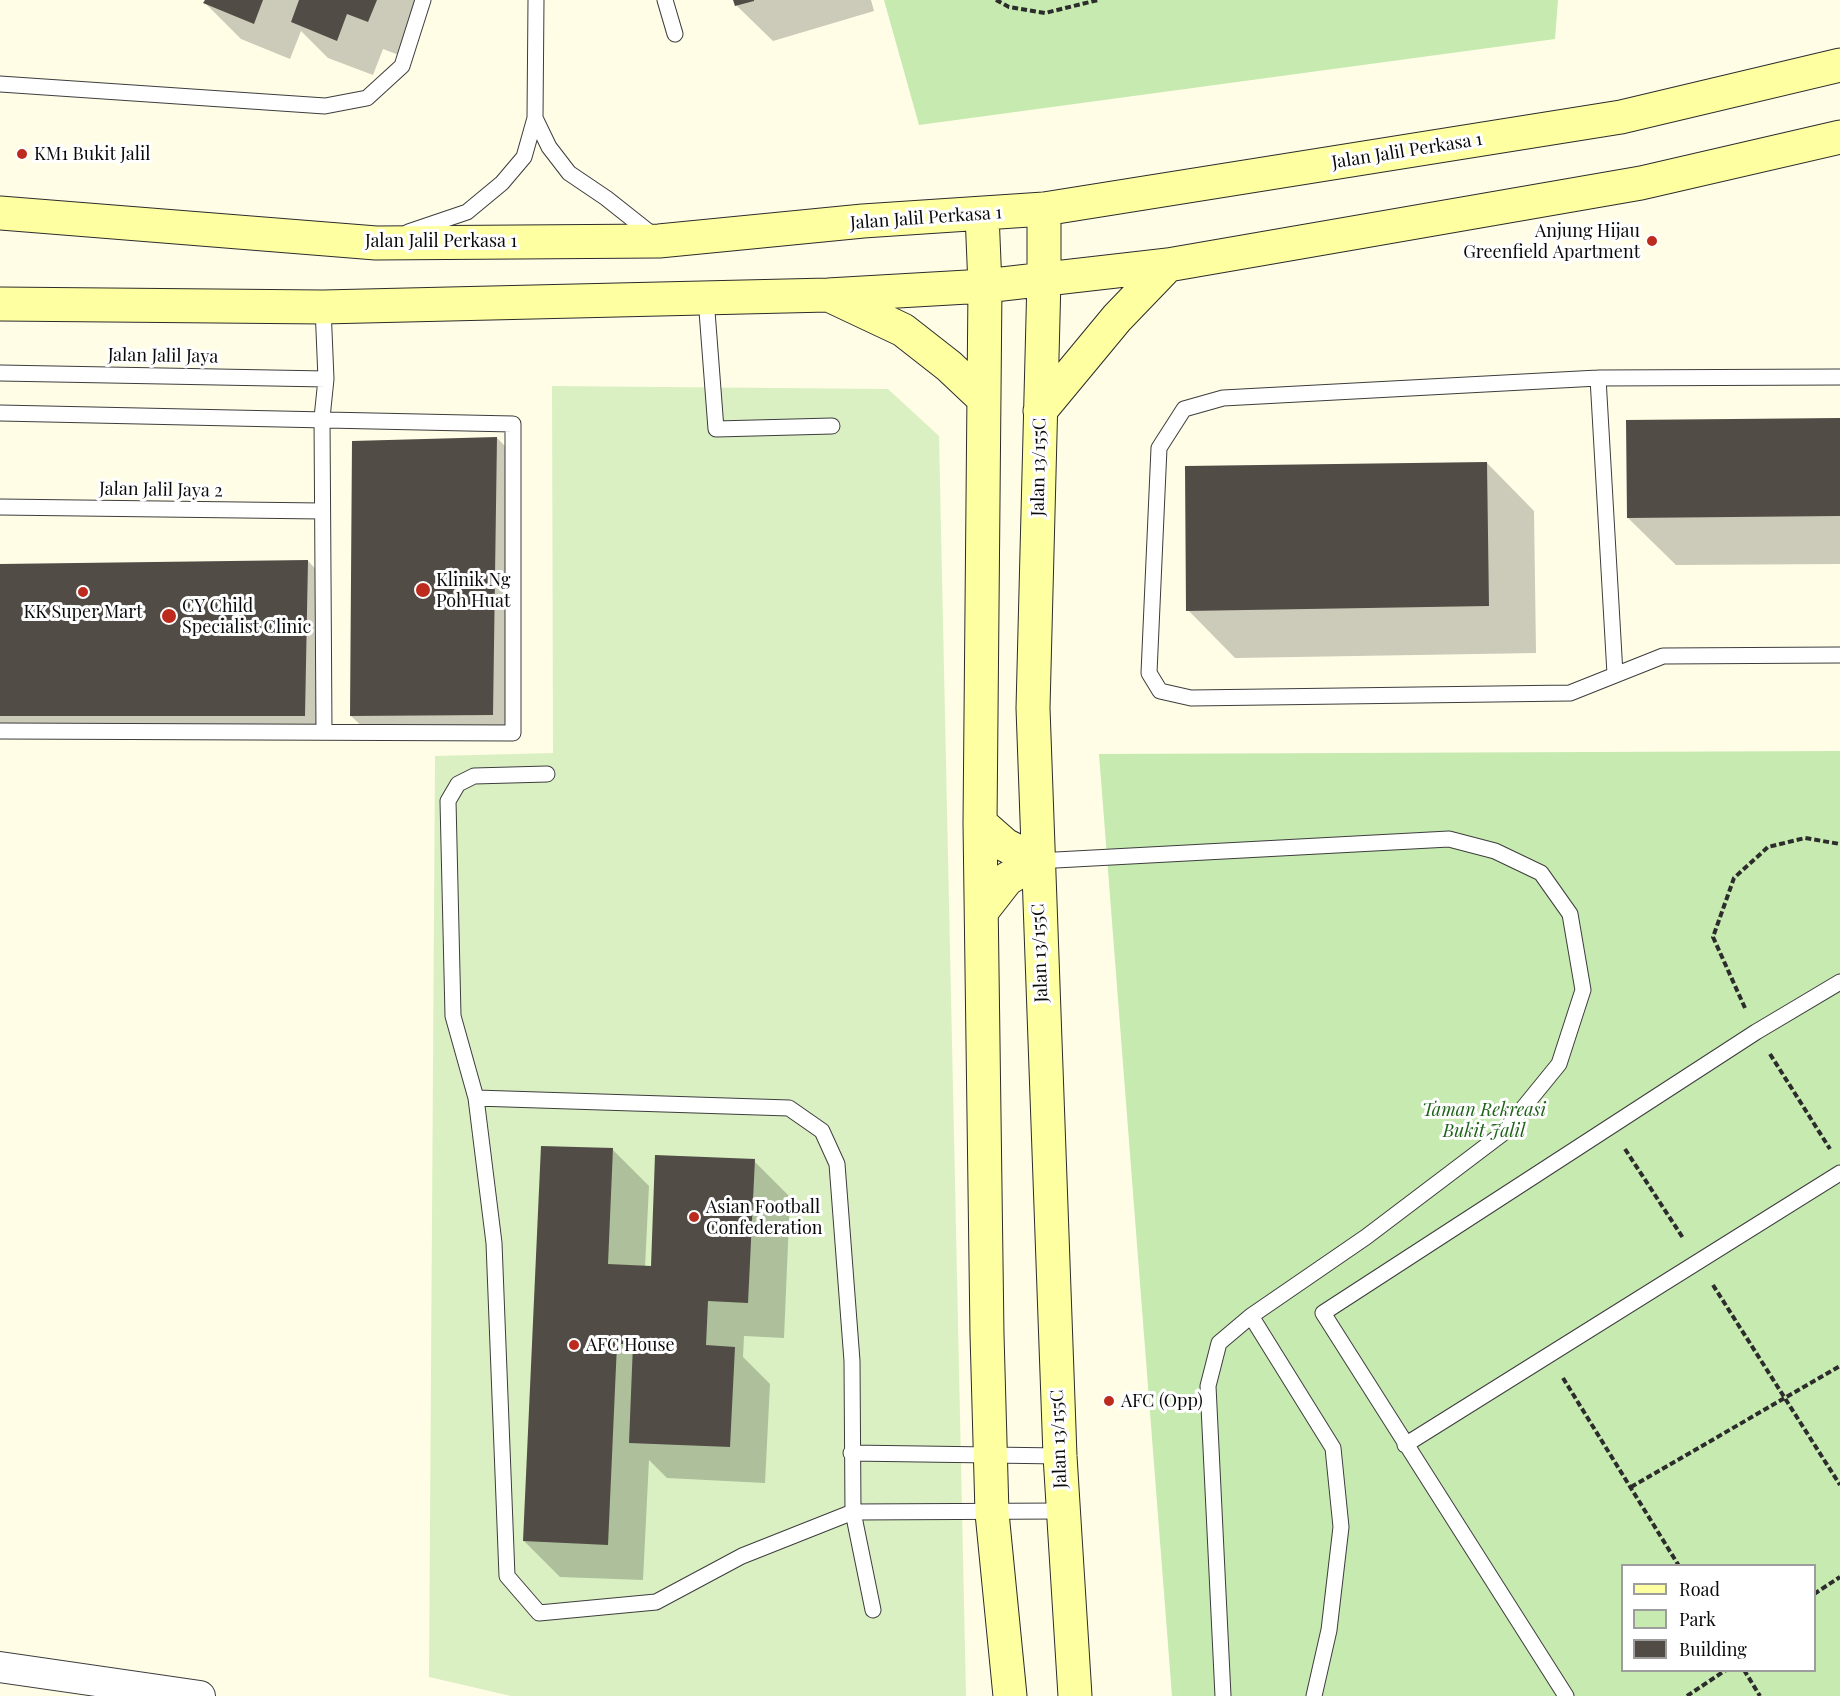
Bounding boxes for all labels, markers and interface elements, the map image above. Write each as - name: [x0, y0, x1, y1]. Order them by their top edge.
- street label: Jalan Jalil Perkasa 1: [1330, 128, 1484, 174]
- place label: KM1 Bukit Jalil: [34, 143, 150, 165]
- marker: KM1 Bukit Jalil: [15, 147, 29, 161]
- street label: Jalan Jalil Perkasa 1: [849, 202, 1003, 234]
- place label: Anjung Hijau Greenfield Apartment: [1463, 220, 1640, 262]
- street label: Jalan Jalil Perkasa 1: [365, 230, 517, 252]
- marker: Anjung Hijau Greenfield Apartment: [1645, 234, 1659, 248]
- street label: Jalan Jalil Jaya: [108, 344, 218, 368]
- street label: Jalan 13/155C: [1027, 417, 1051, 517]
- street label: Jalan Jalil Jaya 2: [99, 478, 223, 502]
- place label: Klinik Ng Poh Huat: [436, 569, 510, 612]
- marker: Klinik Ng Poh Huat: [414, 581, 432, 599]
- marker: KK Super Mart: [76, 585, 90, 599]
- place label: CY Child Specialist Clinic: [182, 595, 311, 638]
- place label: KK Super Mart: [23, 601, 143, 623]
- marker: CY Child Specialist Clinic: [160, 607, 178, 625]
- street label: Jalan 13/155C: [1027, 903, 1053, 1003]
- park label: Taman Rekreasi Bukit Jalil: [1422, 1099, 1546, 1142]
- place label: Asian Football Confederation: [706, 1196, 823, 1238]
- marker: Asian Football Confederation: [687, 1210, 701, 1224]
- place label: AFC House: [586, 1334, 675, 1356]
- marker: AFC House: [567, 1338, 581, 1352]
- street label: Jalan 13/155C: [1046, 1389, 1072, 1489]
- place label: AFC (Opp): [1121, 1390, 1203, 1412]
- marker: AFC (Opp): [1102, 1394, 1116, 1408]
- legend: [1621, 1564, 1816, 1672]
- text: Road: [1679, 1577, 1720, 1601]
- text: Park: [1679, 1607, 1716, 1631]
- text: Building: [1679, 1637, 1747, 1661]

